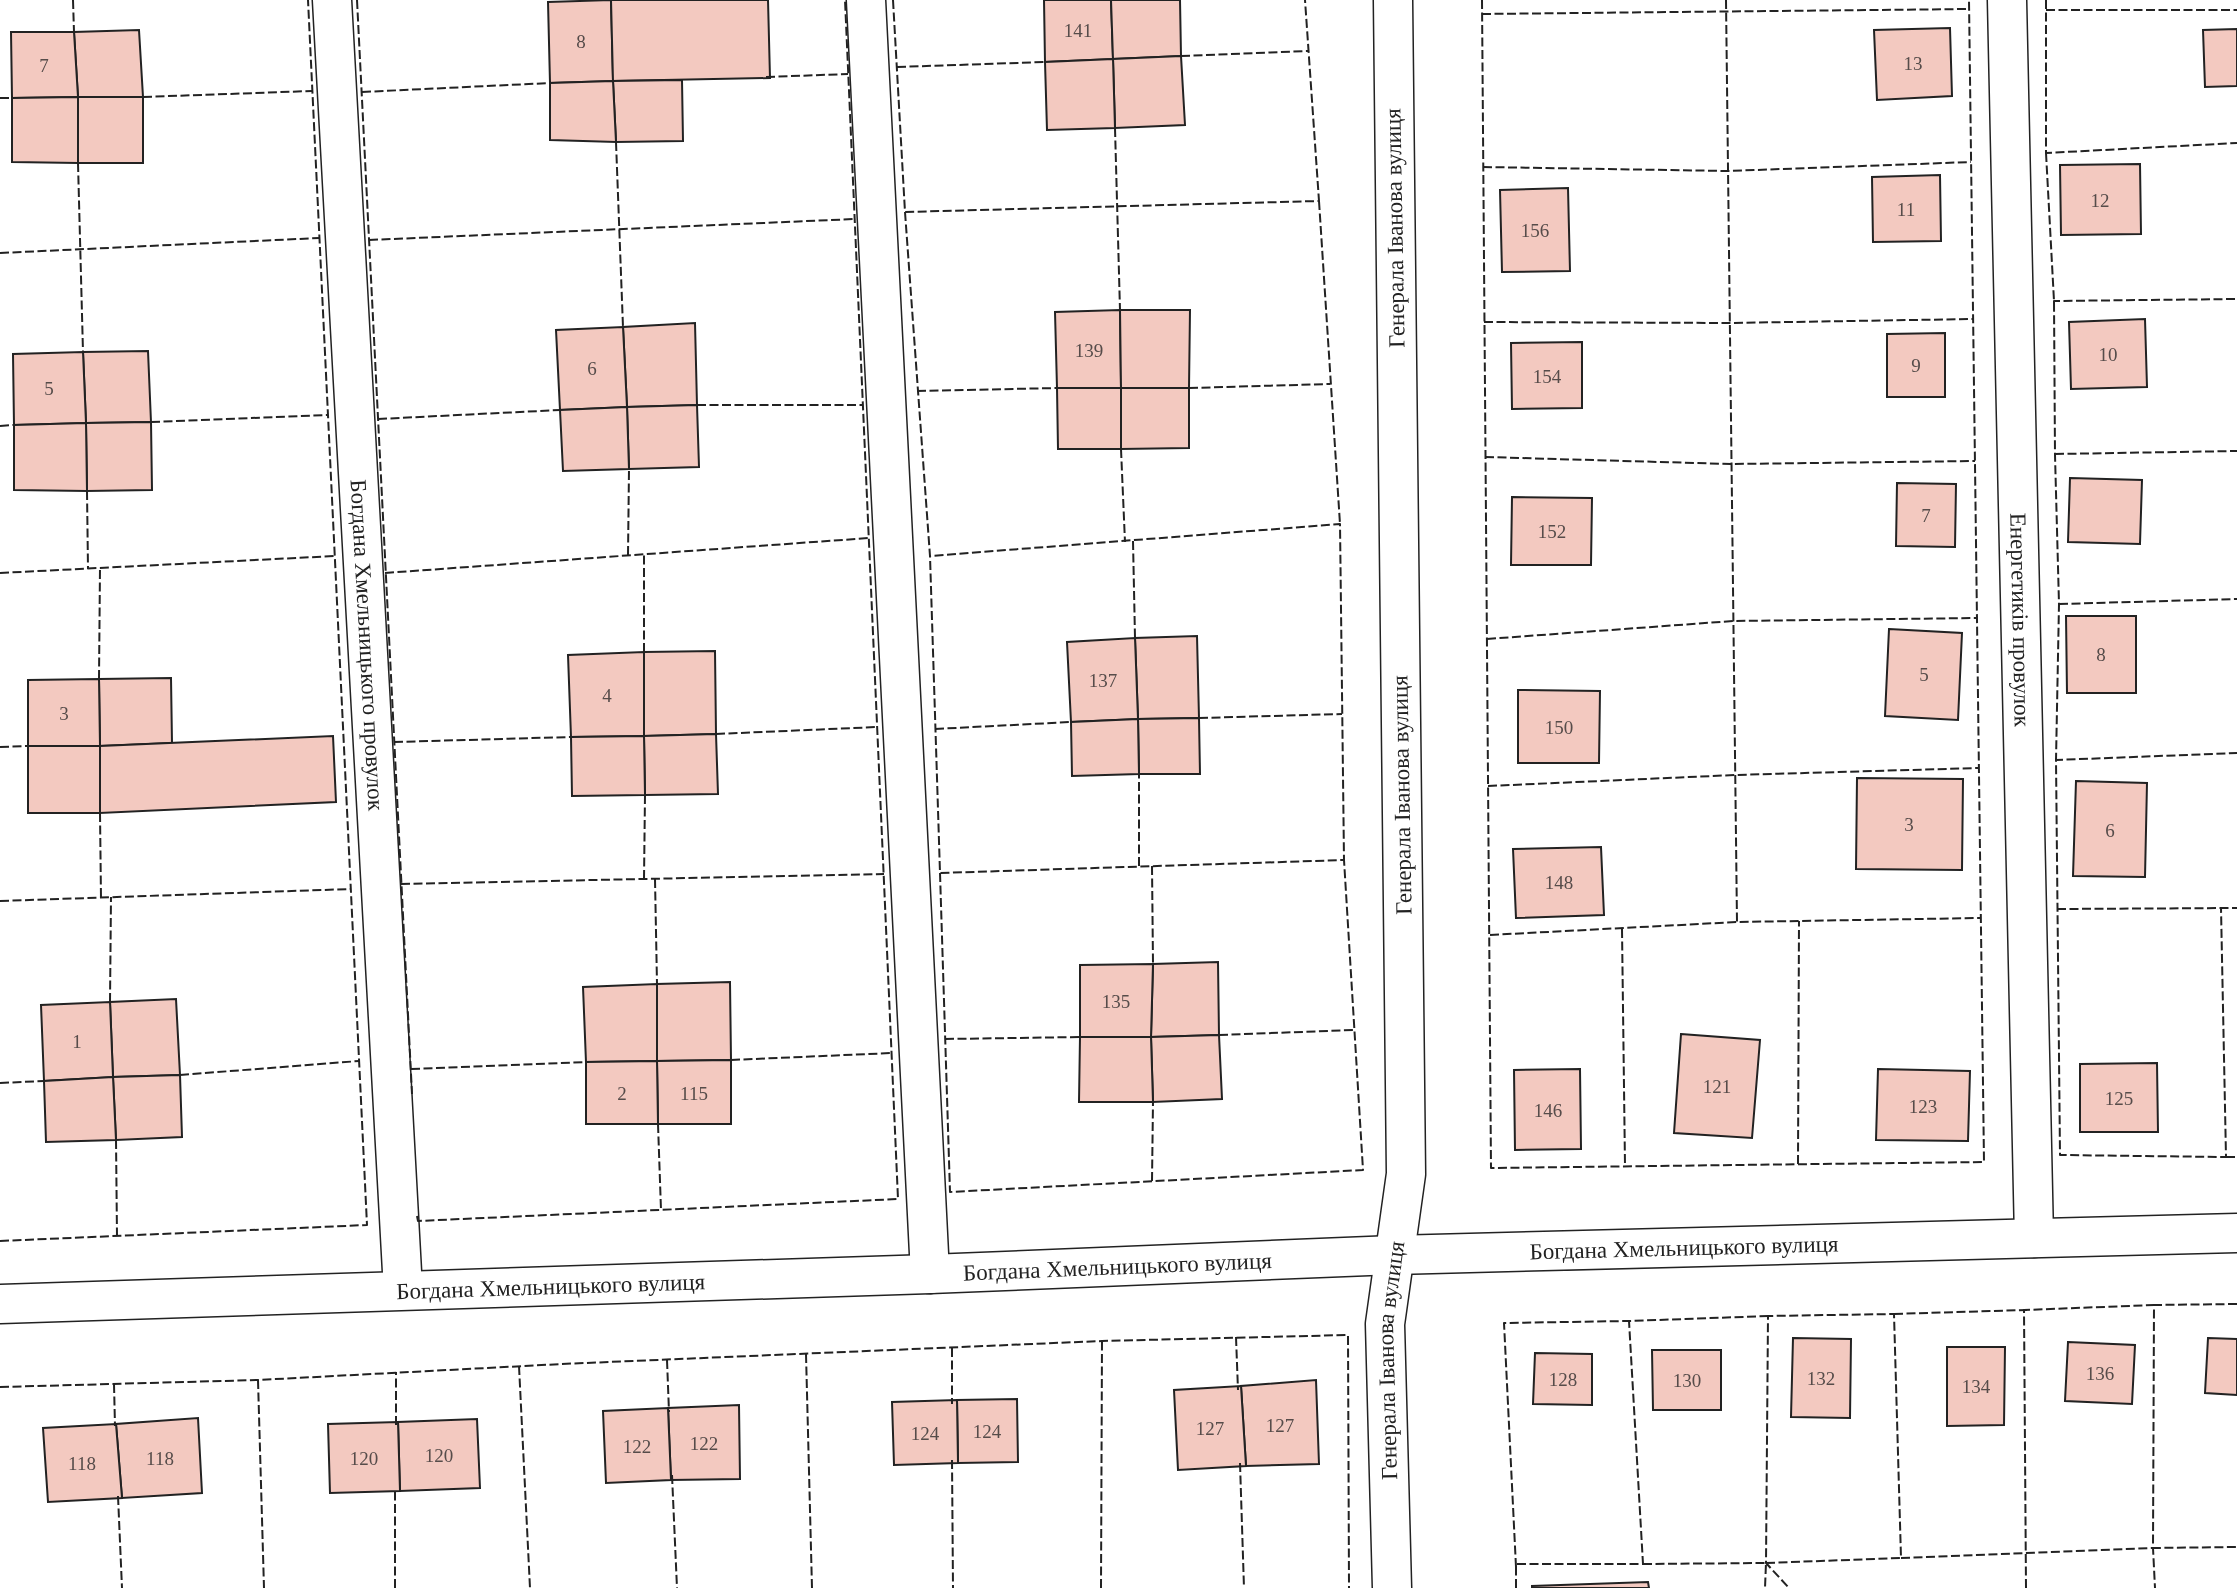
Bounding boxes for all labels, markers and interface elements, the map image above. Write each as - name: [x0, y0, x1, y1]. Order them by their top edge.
- house number: 141: [1064, 20, 1092, 41]
- house number: 8: [576, 31, 586, 52]
- house number: 13: [1904, 53, 1923, 74]
- house number: 7: [39, 55, 49, 76]
- street label: Генерала Іванова вулиця: [1380, 108, 1410, 348]
- house number: 12: [2091, 190, 2110, 211]
- house number: 11: [1897, 199, 1915, 220]
- house number: 156: [1521, 220, 1549, 241]
- house number: 139: [1075, 340, 1103, 361]
- house number: 10: [2099, 344, 2118, 365]
- house number: 9: [1911, 355, 1921, 376]
- house number: 6: [587, 358, 597, 379]
- house number: 154: [1533, 366, 1562, 387]
- house number: 5: [44, 378, 54, 399]
- street label: Богдана Хмельницького провулок: [346, 479, 389, 812]
- house number: 7: [1921, 505, 1931, 526]
- street label: Енергетиків провулок: [2006, 513, 2035, 728]
- house number: 152: [1538, 521, 1566, 542]
- house number: 8: [2096, 644, 2106, 665]
- house number: 5: [1919, 664, 1929, 685]
- house number: 137: [1089, 670, 1117, 691]
- street label: Генерала Іванова вулиця: [1387, 675, 1417, 915]
- house number: 4: [602, 685, 612, 706]
- house number: 3: [59, 703, 69, 724]
- house number: 150: [1545, 717, 1573, 738]
- house number: 3: [1904, 814, 1914, 835]
- house number: 6: [2105, 820, 2115, 841]
- house number: 148: [1545, 872, 1573, 893]
- house number: 135: [1102, 991, 1130, 1012]
- house number: 1: [72, 1031, 82, 1052]
- house number: 121: [1703, 1076, 1731, 1097]
- house number: 2: [617, 1083, 627, 1104]
- house number: 115: [680, 1083, 708, 1104]
- house number: 125: [2105, 1088, 2133, 1109]
- house number: 123: [1909, 1096, 1937, 1117]
- house number: 146: [1534, 1100, 1562, 1121]
- street label: Богдана Хмельницького вулиця: [1529, 1231, 1839, 1264]
- street label: Генерала Іванова вулиця: [1372, 1239, 1409, 1480]
- street label: Богдана Хмельницького вулиця: [962, 1248, 1273, 1285]
- street label: Богдана Хмельницького вулиця: [396, 1269, 706, 1304]
- house number: 136: [2086, 1363, 2114, 1384]
- house number: 132: [1807, 1368, 1835, 1389]
- house number: 128: [1549, 1369, 1577, 1390]
- house number: 130: [1673, 1370, 1701, 1391]
- house number: 134: [1962, 1376, 1991, 1397]
- house number: 127: [1266, 1415, 1294, 1436]
- house number: 127: [1196, 1418, 1224, 1439]
- house number: 124: [973, 1421, 1002, 1442]
- house number: 124: [911, 1423, 940, 1444]
- house number: 122: [690, 1433, 718, 1454]
- house number: 122: [623, 1436, 651, 1457]
- house number: 120: [425, 1445, 453, 1466]
- house number: 118: [146, 1448, 174, 1469]
- house number: 120: [350, 1448, 378, 1469]
- house number: 118: [68, 1453, 96, 1474]

